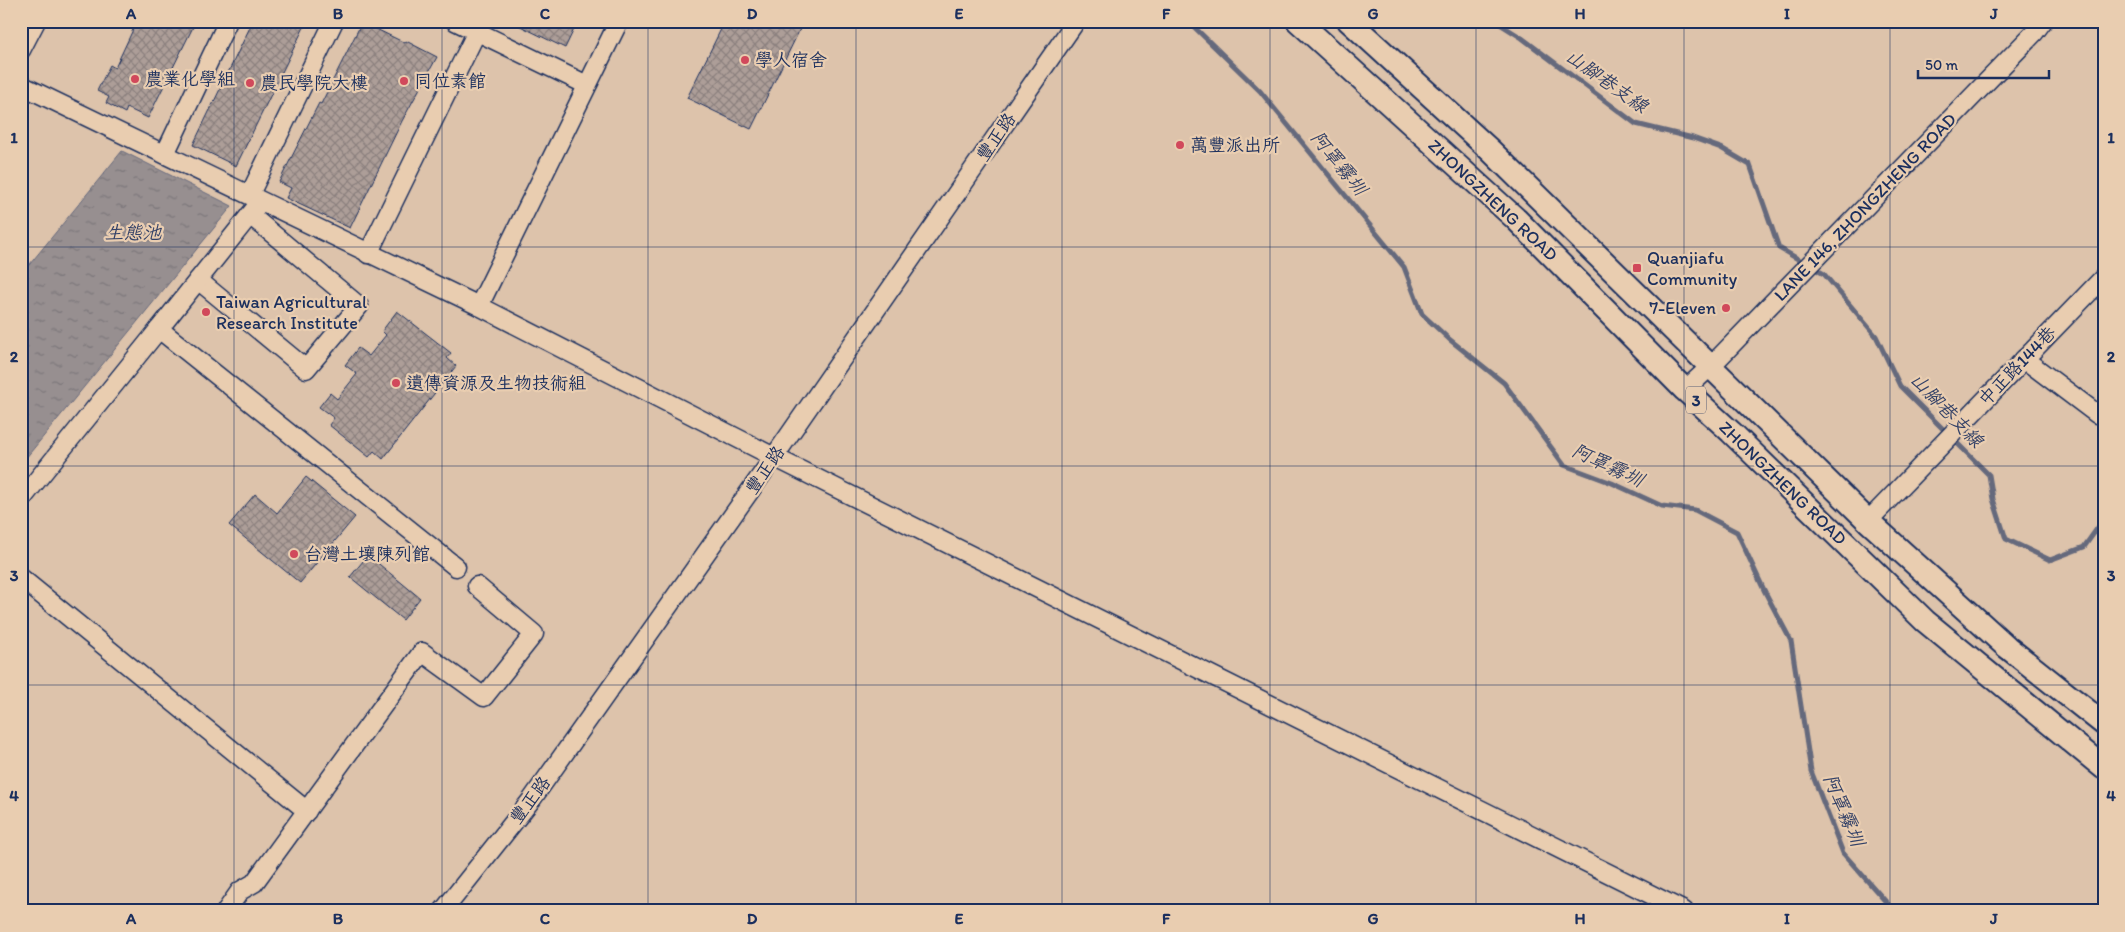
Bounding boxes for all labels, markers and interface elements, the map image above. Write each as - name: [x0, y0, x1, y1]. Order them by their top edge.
- text: A: [125, 4, 137, 23]
- text: B: [333, 4, 344, 23]
- text: C: [540, 4, 551, 23]
- text: D: [747, 4, 758, 23]
- text: E: [955, 4, 964, 23]
- text: F: [1162, 4, 1171, 23]
- text: G: [1367, 4, 1379, 23]
- text: H: [1574, 4, 1586, 23]
- text: I: [1784, 4, 1790, 23]
- text: J: [1989, 4, 1998, 23]
- water label: 山腳巷支線: [1561, 44, 1653, 118]
- scale bar: [1918, 48, 2049, 80]
- place label: 學人宿舍: [755, 49, 827, 71]
- marker: 學人宿舍: [739, 54, 751, 66]
- text: 50 m: [1925, 56, 1958, 74]
- place label: 農業化學組: [145, 68, 235, 90]
- place label: 同位素館: [414, 70, 486, 92]
- place label: 農民學院大樓: [260, 72, 368, 94]
- marker: 農業化學組: [129, 73, 141, 85]
- marker: 同位素館: [398, 75, 410, 87]
- marker: 農民學院大樓: [244, 77, 256, 89]
- street label: LANE 146, ZHONGZHENG ROAD: [1769, 108, 1961, 306]
- street label: 豐正路: [972, 109, 1020, 165]
- water label: 阿罩霧圳: [1306, 126, 1373, 201]
- text: 1: [10, 128, 18, 147]
- text: 1: [2107, 128, 2115, 147]
- place label: 萬豐派出所: [1190, 134, 1280, 156]
- street label: ZHONGZHENG ROAD: [1424, 134, 1562, 266]
- marker: 萬豐派出所: [1174, 139, 1186, 151]
- water label: 生態池: [104, 221, 162, 244]
- place label: Quanjiafu Community: [1647, 247, 1738, 290]
- marker: Quanjiafu Community: [1631, 262, 1643, 274]
- place label: Taiwan Agricultural Research Institute: [216, 291, 367, 334]
- place label: 7-Eleven: [1649, 297, 1716, 319]
- marker: 7-Eleven: [1720, 302, 1732, 314]
- marker: Taiwan Agricultural Research Institute: [200, 306, 212, 318]
- street label: 中正路144巷: [1974, 322, 2060, 410]
- text: 2: [10, 347, 19, 366]
- text: 2: [2107, 347, 2116, 366]
- water label: 山腳巷支線: [1906, 368, 1989, 453]
- place label: 遺傳資源及生物技術組: [406, 372, 586, 394]
- marker: 遺傳資源及生物技術組: [390, 377, 402, 389]
- road number: 3: [1686, 386, 1706, 414]
- street label: ZHONGZHENG ROAD: [1714, 416, 1852, 550]
- water label: 阿罩霧圳: [1569, 439, 1649, 492]
- street label: 豐正路: [741, 442, 789, 498]
- place label: 台灣土壤陳列館: [304, 543, 430, 565]
- marker: 台灣土壤陳列館: [288, 548, 300, 560]
- text: 3: [10, 566, 19, 585]
- text: 3: [2107, 566, 2116, 585]
- water label: 阿罩霧圳: [1819, 771, 1870, 851]
- street label: 豐正路: [505, 772, 555, 828]
- text: 4: [9, 786, 19, 805]
- text: 4: [2106, 786, 2116, 805]
- text: A: [125, 909, 137, 928]
- text: B: [333, 909, 344, 928]
- text: C: [540, 909, 551, 928]
- text: D: [747, 909, 758, 928]
- text: E: [955, 909, 964, 928]
- text: F: [1162, 909, 1171, 928]
- text: G: [1367, 909, 1379, 928]
- text: H: [1574, 909, 1586, 928]
- text: I: [1784, 909, 1790, 928]
- text: J: [1989, 909, 1998, 928]

